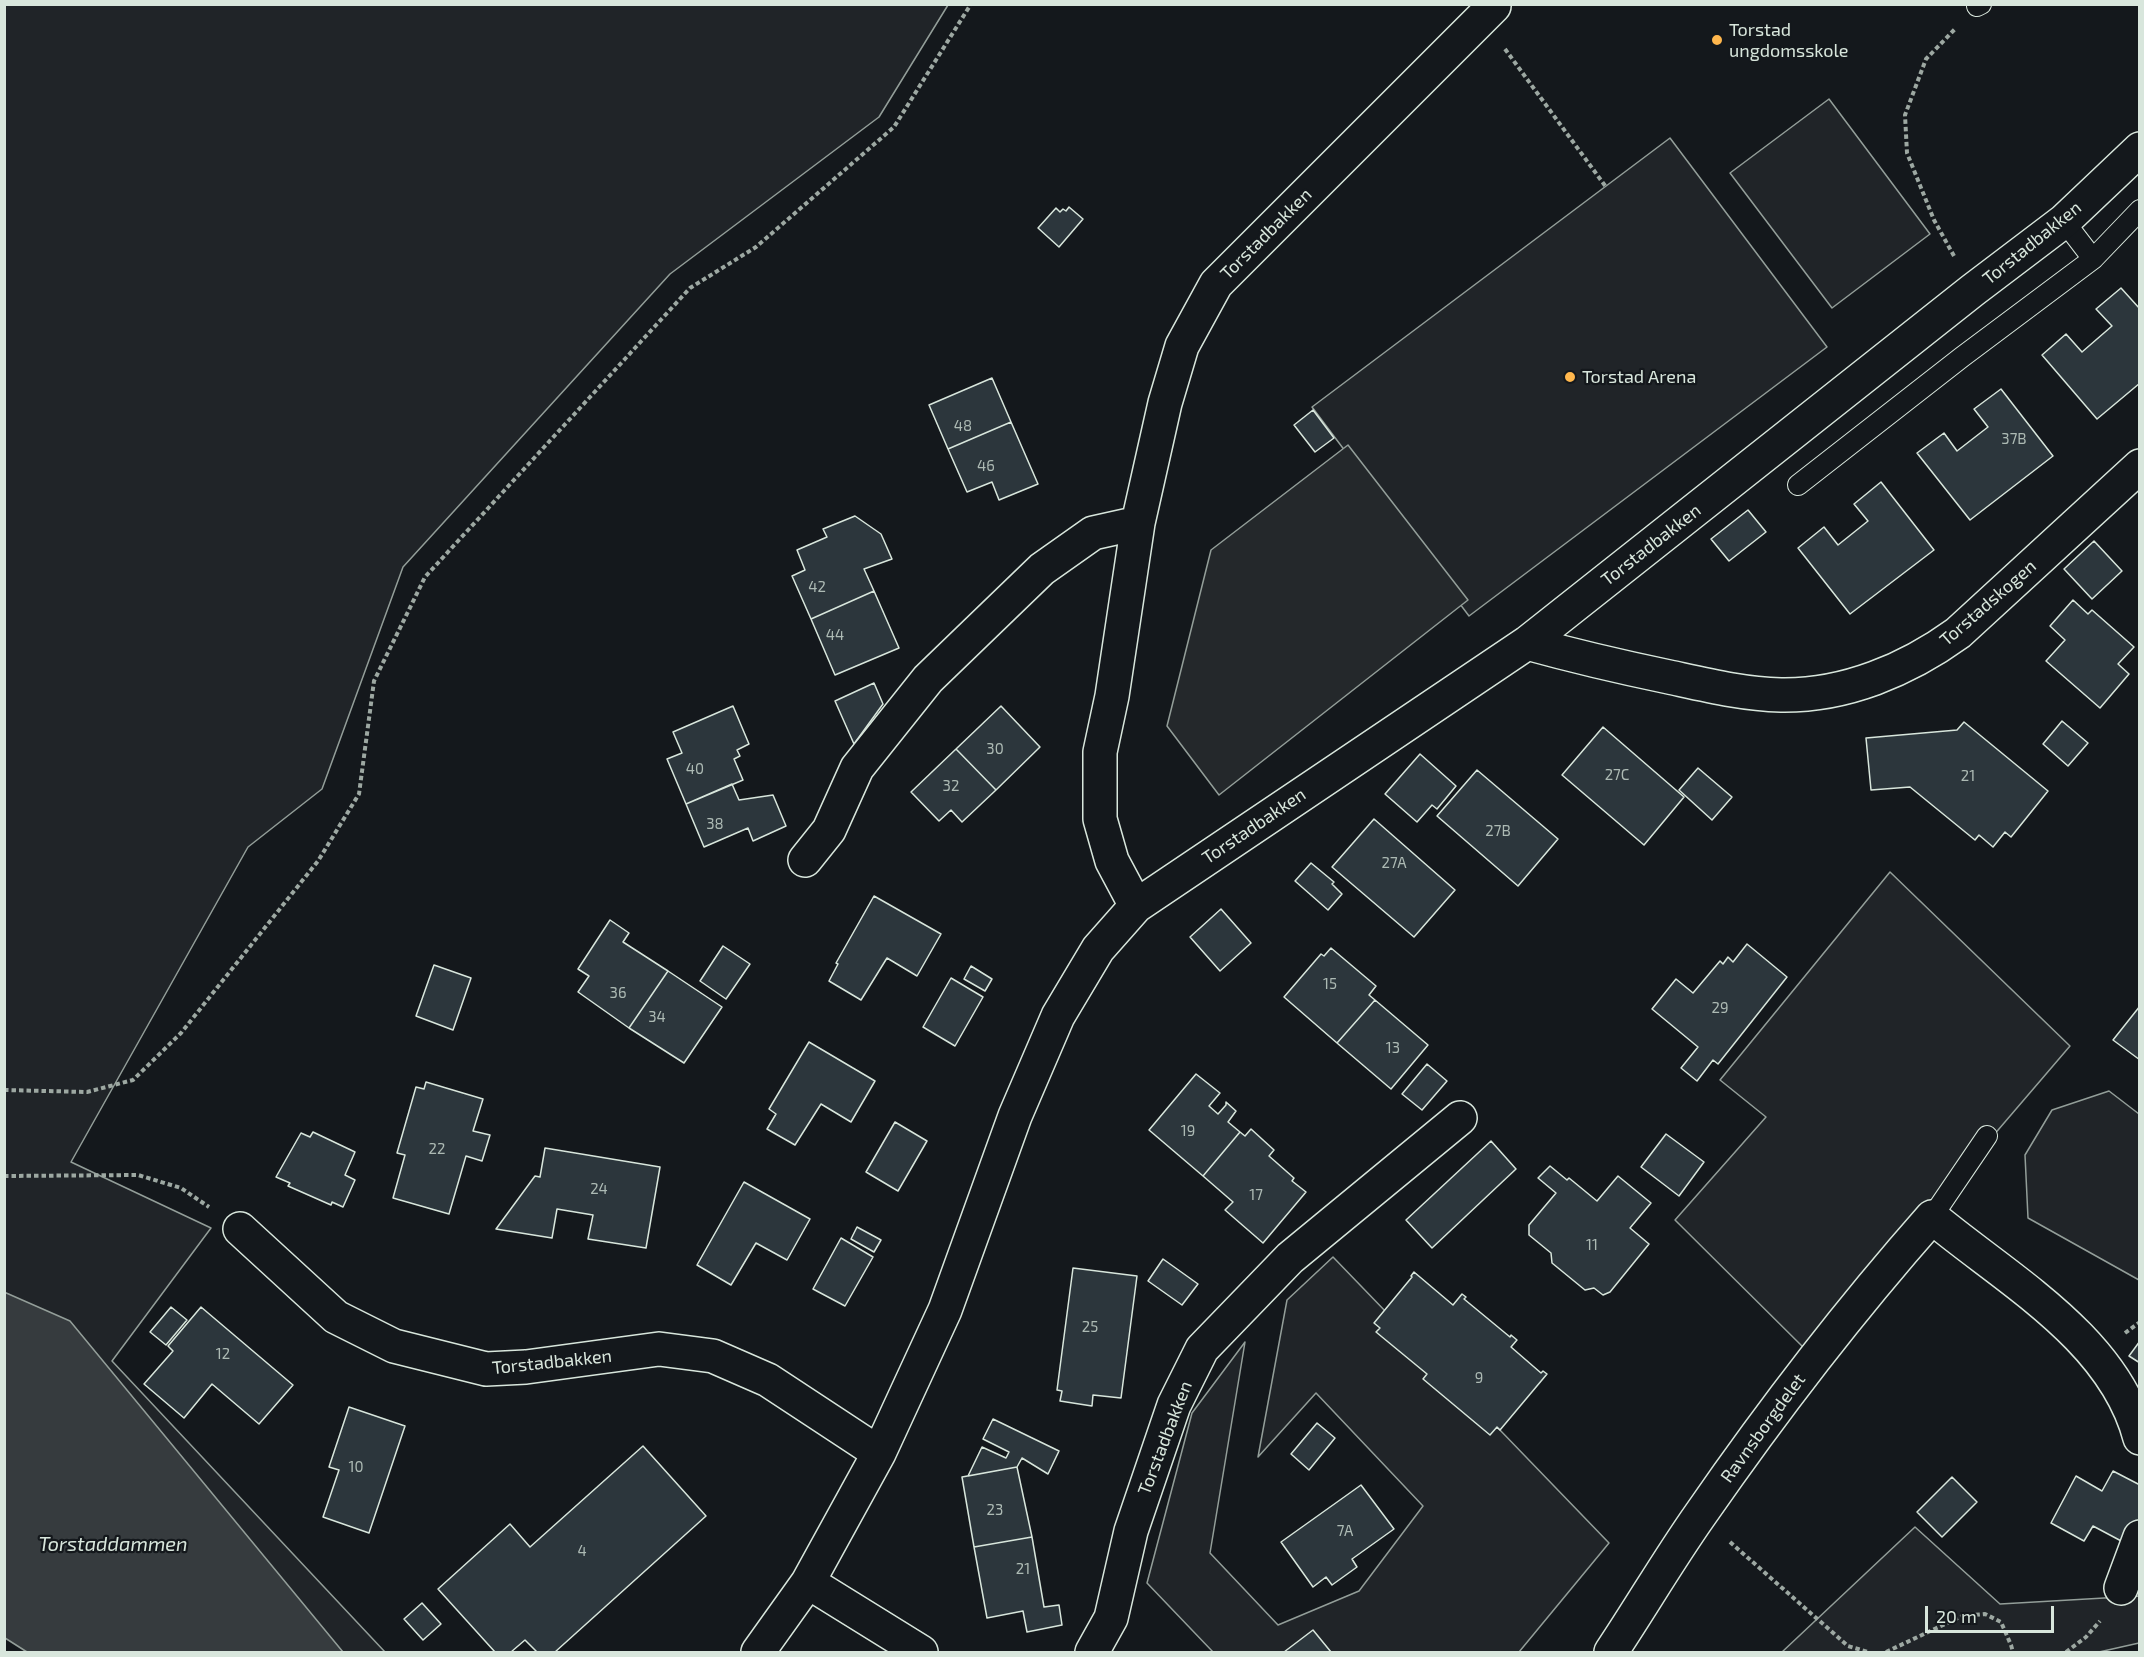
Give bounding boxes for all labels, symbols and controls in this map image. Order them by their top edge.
place label: Torstad ungdomsskole [1729,19,1848,62]
marker: Torstad ungdomsskole [1710,33,1724,47]
street label: Torstadbakken [1216,184,1316,284]
street label: Torstadbakken [1978,197,2086,289]
place label: Torstad Arena [1582,366,1696,388]
marker: Torstad Arena [1563,370,1577,384]
house number: 48 [954,417,972,435]
house number: 37B [2001,430,2027,448]
house number: 46 [977,457,995,475]
street label: Torstadbakken [1597,499,1705,591]
street label: Torstadskogen [1935,555,2041,651]
house number: 42 [808,578,826,596]
house number: 44 [826,626,844,644]
house number: 30 [986,740,1004,758]
house number: 40 [686,760,704,778]
house number: 27C [1605,766,1629,784]
house number: 21 [1961,767,1975,785]
house number: 32 [943,777,959,795]
street label: Torstadbakken [1198,783,1310,869]
house number: 38 [706,815,724,833]
house number: 27B [1485,822,1511,840]
house number: 27A [1382,854,1406,872]
house number: 15 [1323,975,1337,993]
house number: 36 [610,984,626,1002]
house number: 29 [1711,999,1729,1017]
house number: 34 [648,1008,666,1026]
house number: 13 [1386,1039,1400,1057]
house number: 19 [1181,1122,1195,1140]
house number: 22 [429,1140,445,1158]
house number: 24 [590,1180,608,1198]
house number: 17 [1249,1186,1263,1204]
house number: 11 [1586,1236,1598,1254]
house number: 25 [1082,1318,1098,1336]
house number: 12 [216,1345,230,1363]
street label: Torstadbakken [491,1345,613,1379]
house number: 9 [1475,1369,1483,1387]
street label: Ravnsborgdelet [1716,1369,1810,1487]
street label: Torstadbakken [1133,1378,1197,1498]
house number: 10 [348,1458,364,1476]
house number: 23 [987,1501,1003,1519]
house number: 7A [1337,1522,1353,1540]
water label: Torstaddammen [38,1532,188,1556]
house number: 4 [577,1542,587,1560]
house number: 21 [1016,1560,1030,1578]
scale bar [1928,1594,2057,1632]
text: 20 m [1936,1605,1977,1627]

